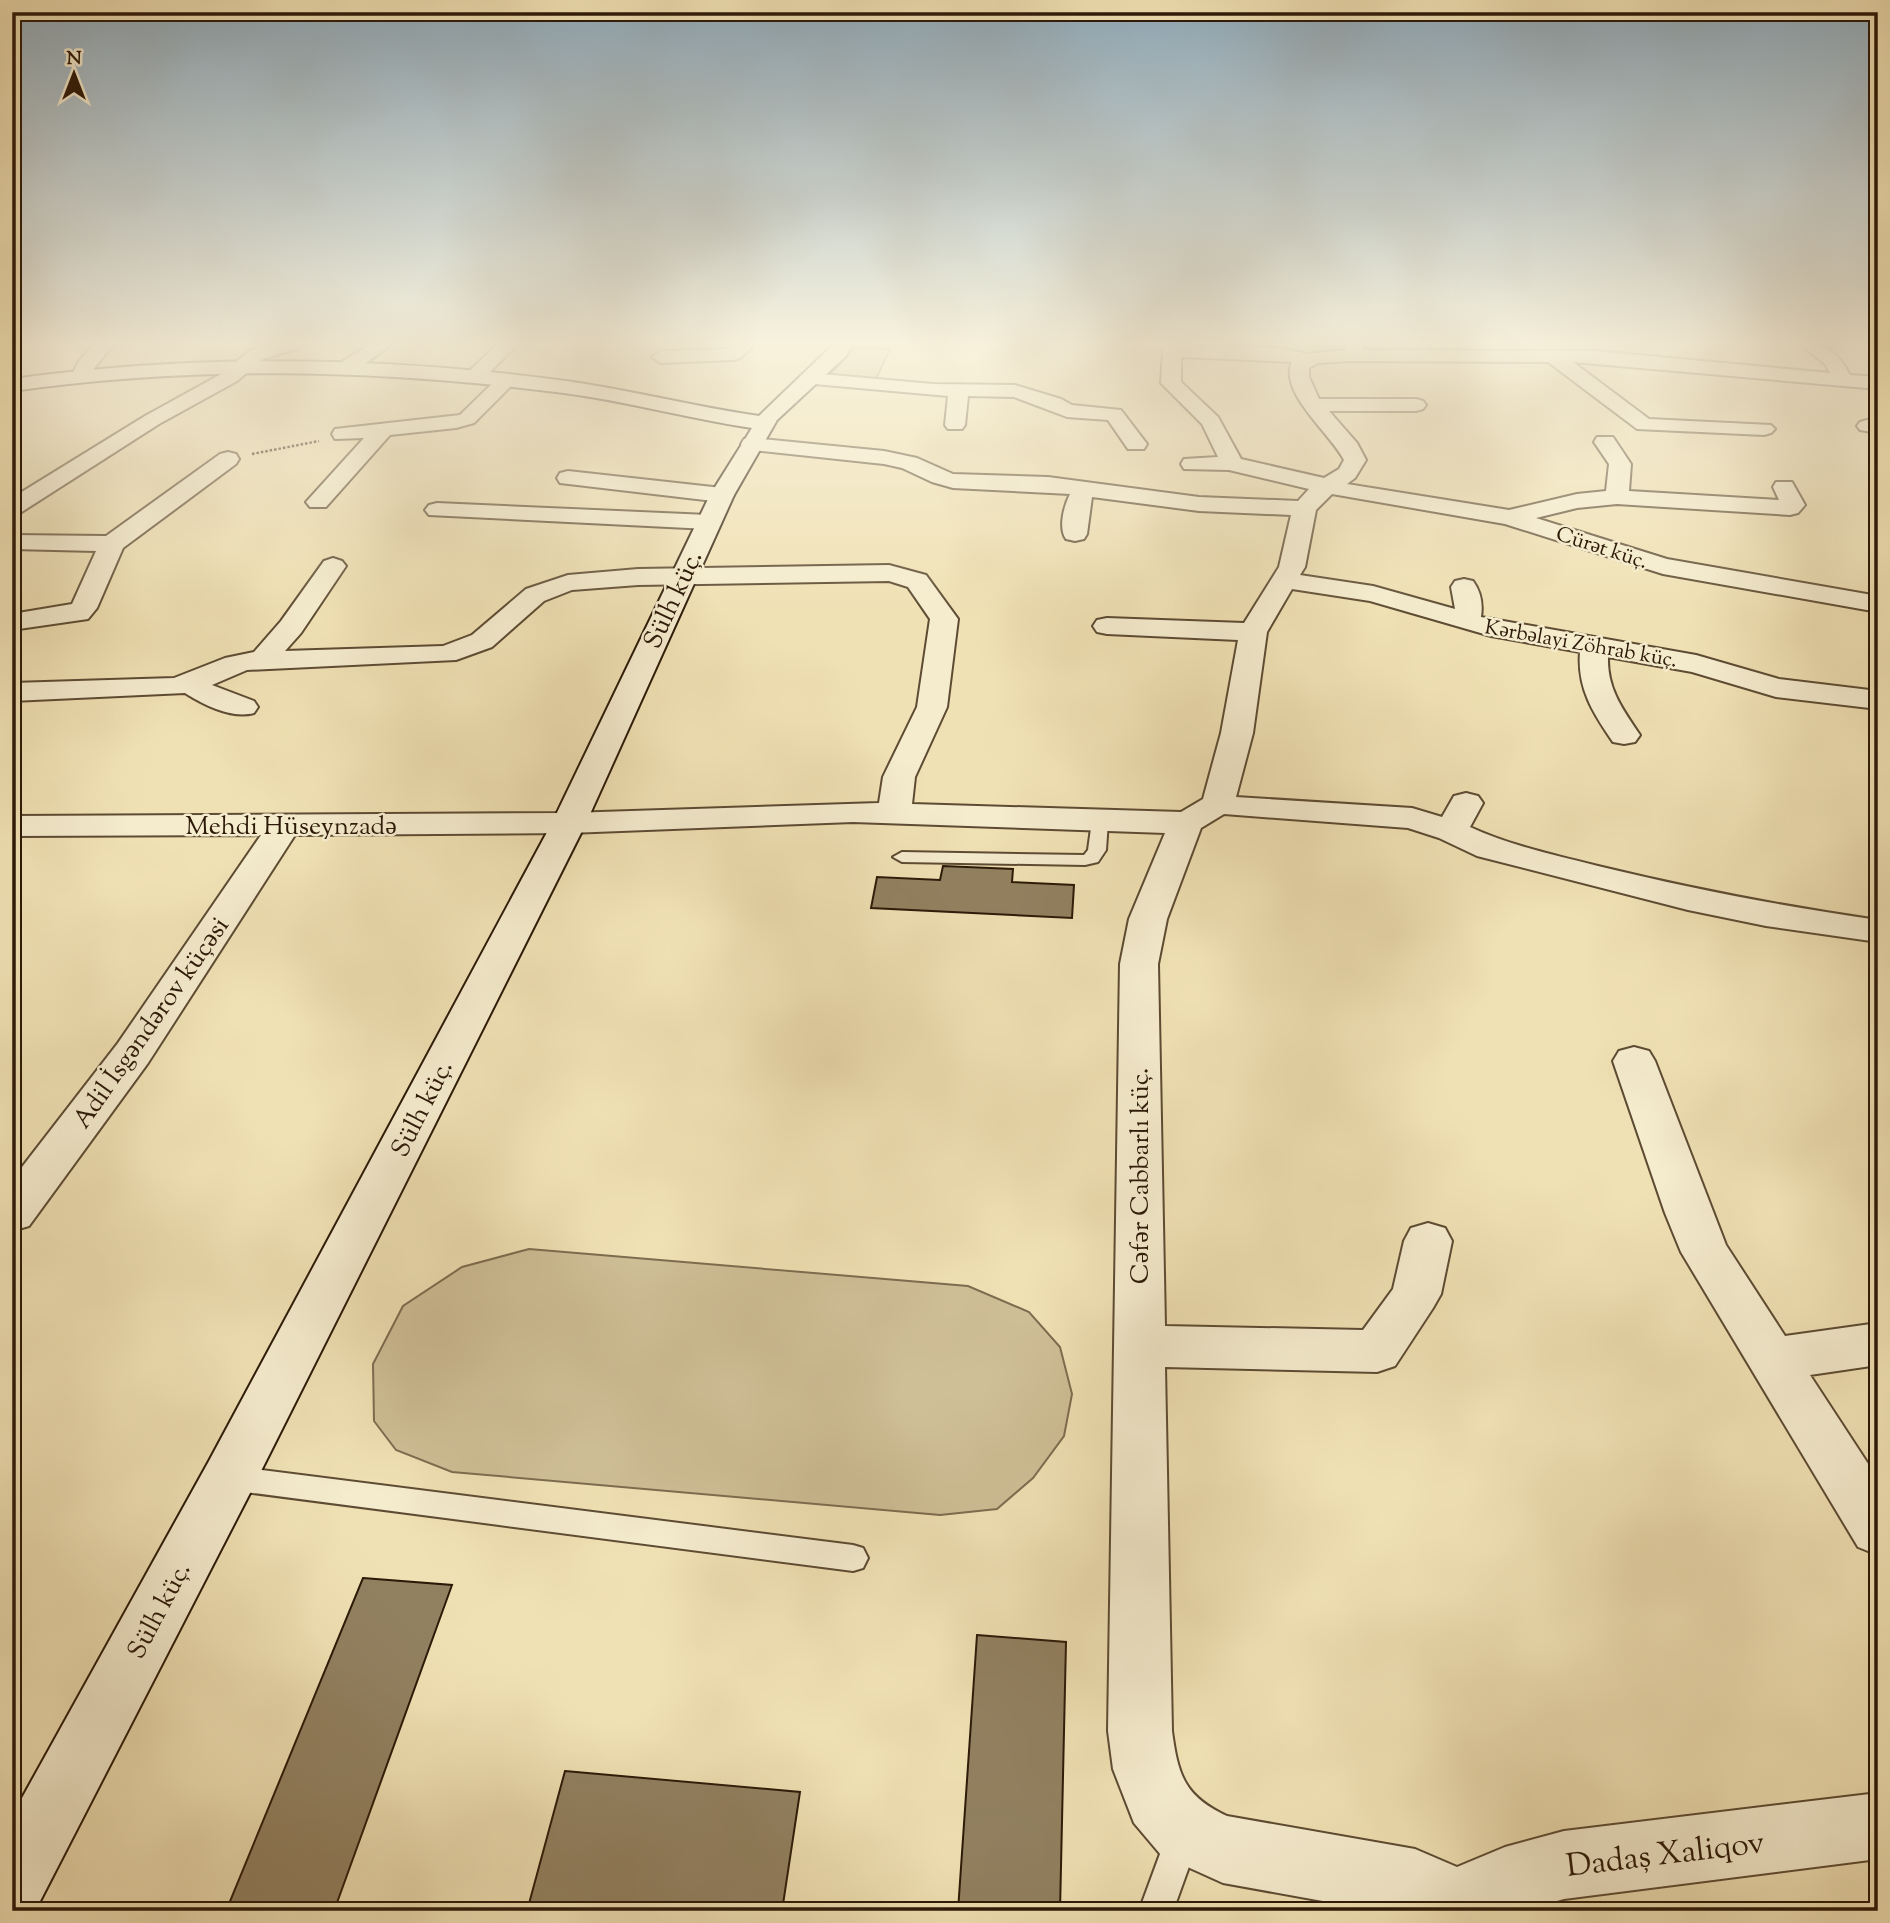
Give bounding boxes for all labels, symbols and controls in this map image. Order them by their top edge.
north arrow [38,38,108,108]
text: N [66,46,82,73]
street label: Cürət küç. [1552,520,1651,578]
street label: Sülh küç. [635,545,713,655]
street label: Kərbəlayi Zöhrab küç. [1482,613,1679,677]
street label: Mehdi Hüseynzadə [185,809,397,846]
street label: Adil İsgəndərov küçəsi [65,910,239,1137]
street label: Sülh küç. [383,1054,463,1164]
street label: Cəfər Cabbarlı küç. [1123,1068,1160,1284]
street label: Sülh küç. [119,1556,201,1666]
street label: Dadaş Xaliqov [1564,1821,1767,1891]

